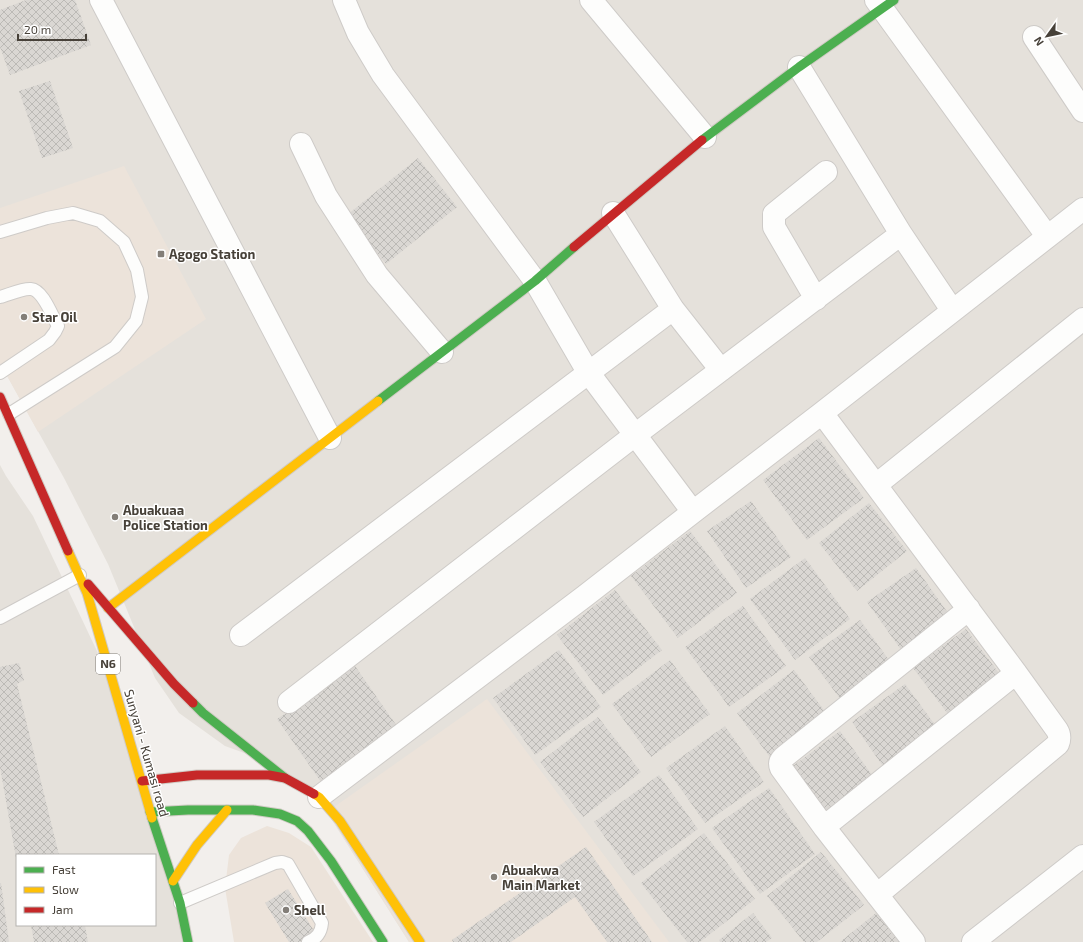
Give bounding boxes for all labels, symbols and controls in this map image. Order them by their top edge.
scale bar [18,16,86,42]
north arrow [1027,16,1067,56]
text: 20 m [24,22,51,36]
text: N [1031,35,1046,49]
place label: Agogo Station [169,246,256,262]
marker: Agogo Station [156,249,166,259]
place label: Star Oil [32,309,78,325]
marker: Star Oil [19,312,29,322]
place label: Abuakuaa Police Station [123,502,208,533]
marker: Abuakuaa Police Station [110,512,120,522]
road number: N6 [96,654,120,674]
street label: Sunyani - Kumasi road [121,687,173,819]
legend [16,854,156,926]
text: Fast [52,862,76,876]
place label: Abuakwa Main Market [502,862,581,893]
marker: Abuakwa Main Market [489,872,499,882]
text: Slow [52,882,79,896]
text: Jam [52,902,73,916]
place label: Shell [294,902,326,918]
marker: Shell [281,905,291,915]

